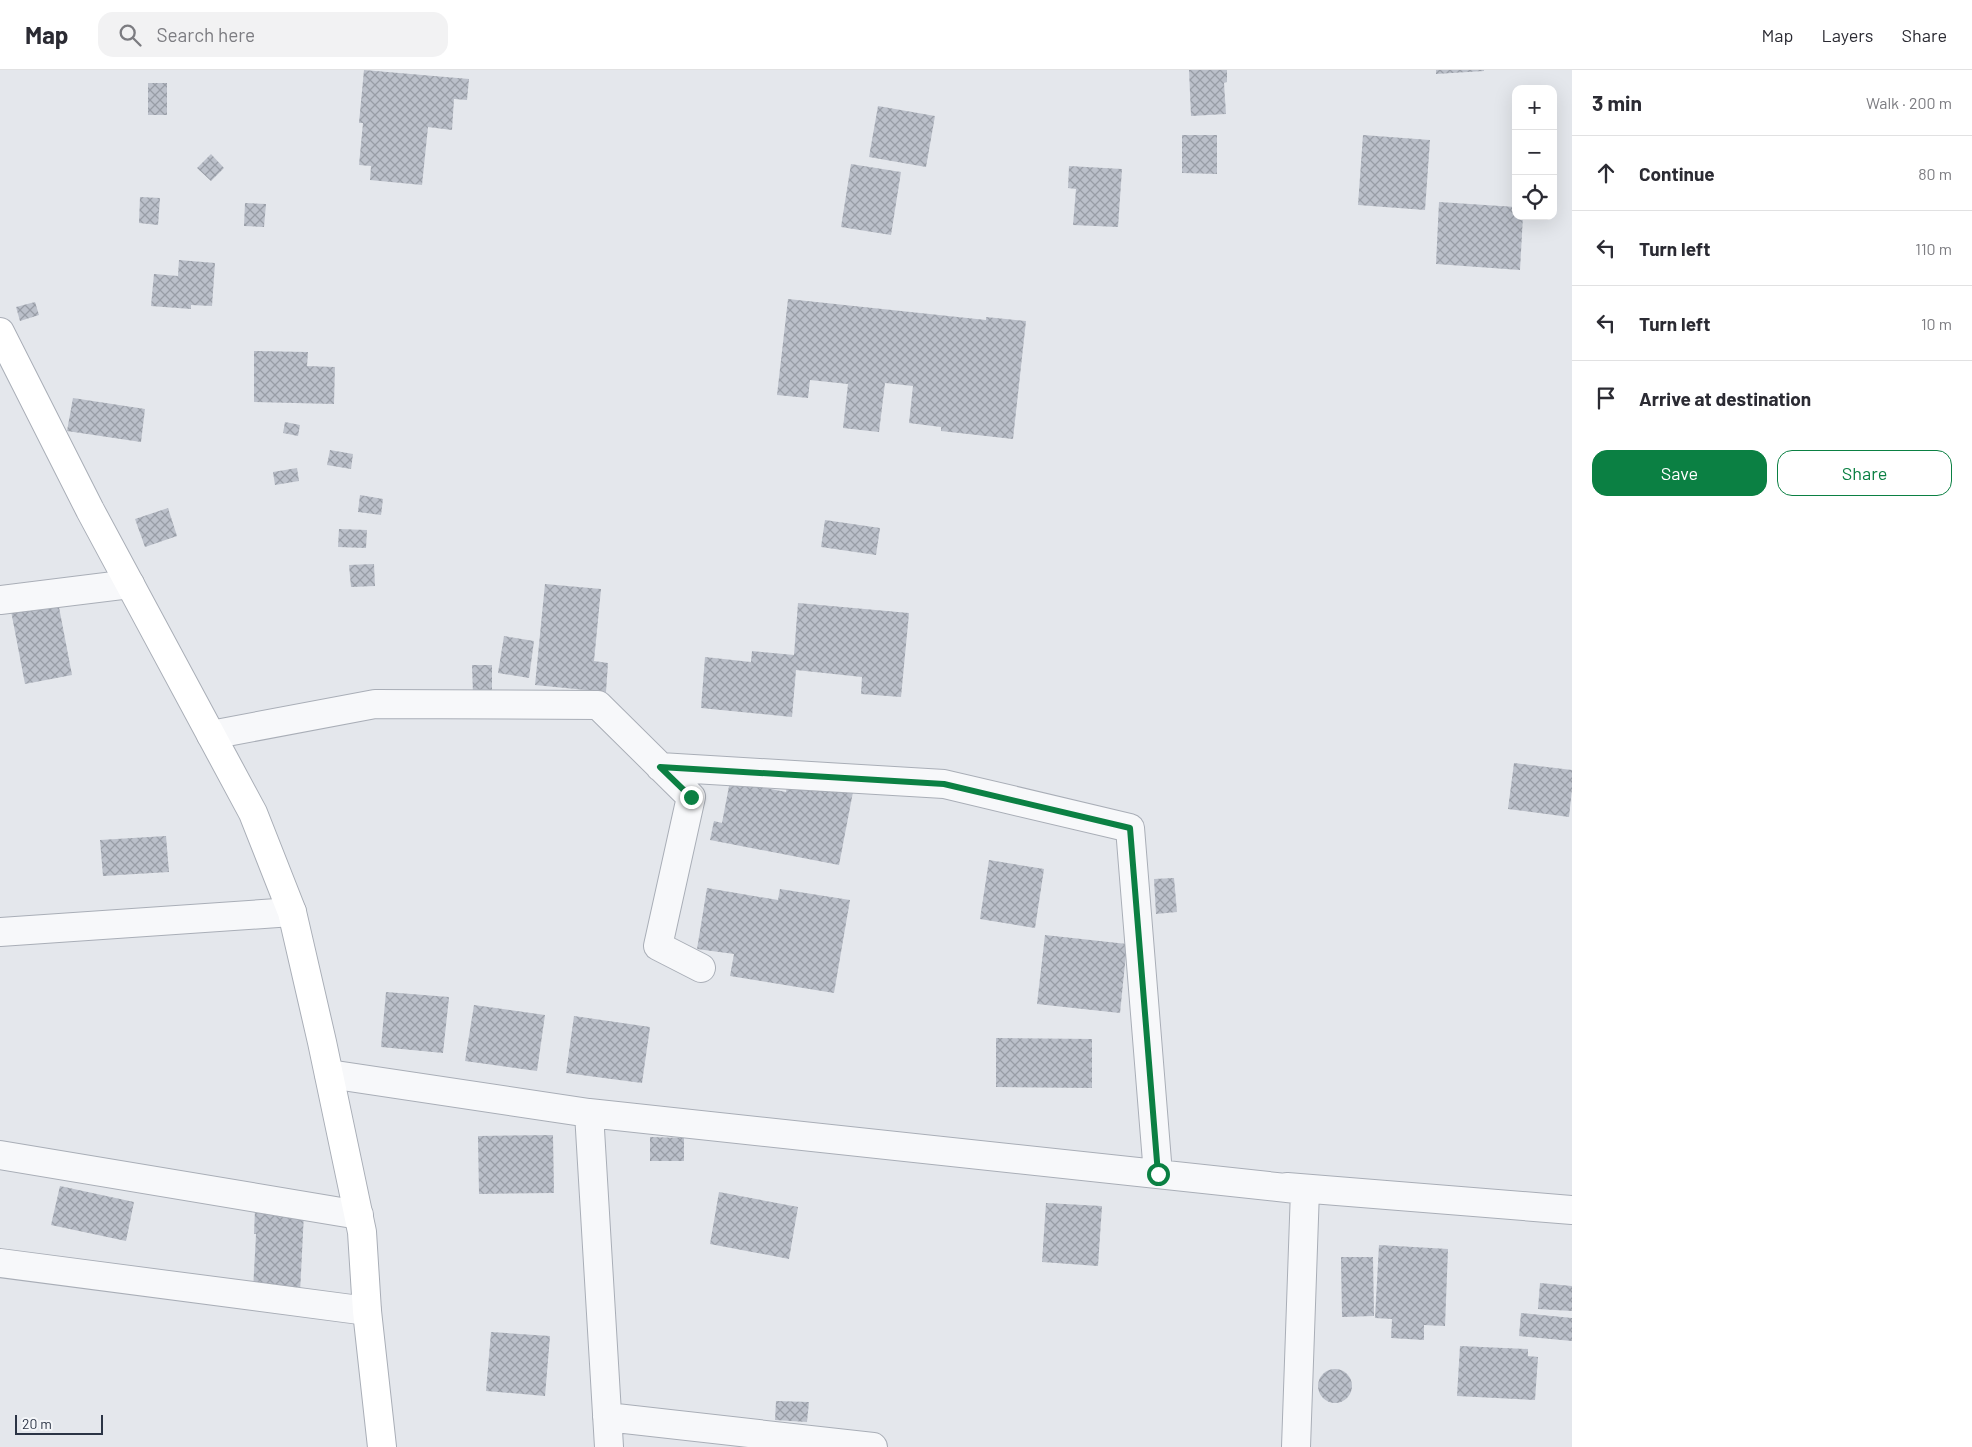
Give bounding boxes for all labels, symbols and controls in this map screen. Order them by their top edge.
search box [98,12,448,57]
text: Map [25,20,68,49]
icon: search [116,21,144,49]
text: Search here [156,23,255,46]
text: Map [1761,24,1793,46]
text: Layers [1821,24,1874,46]
text: Share [1902,24,1947,46]
map controls [1512,85,1557,220]
button: + [1512,85,1557,130]
text: 3 min [1592,90,1642,115]
text: Walk · 200 m [1866,93,1952,112]
button: − [1512,130,1557,175]
icon: ahead [1592,159,1620,187]
text: Continue [1639,162,1715,185]
text: 80 m [1918,164,1952,183]
button: locate [1512,175,1557,220]
icon: left [1592,234,1620,262]
text: Turn left [1639,237,1710,260]
text: 110 m [1915,239,1952,258]
icon: left [1592,309,1620,337]
text: Turn left [1639,312,1710,335]
text: 10 m [1921,314,1952,333]
icon: arrive [1592,384,1620,412]
text: Arrive at destination [1639,387,1811,410]
button: Save [1592,450,1767,496]
button: Share [1777,450,1952,496]
route end [680,786,703,809]
route start [1147,1163,1170,1186]
scale bar [15,1412,102,1435]
text: 20 m [22,1415,52,1432]

